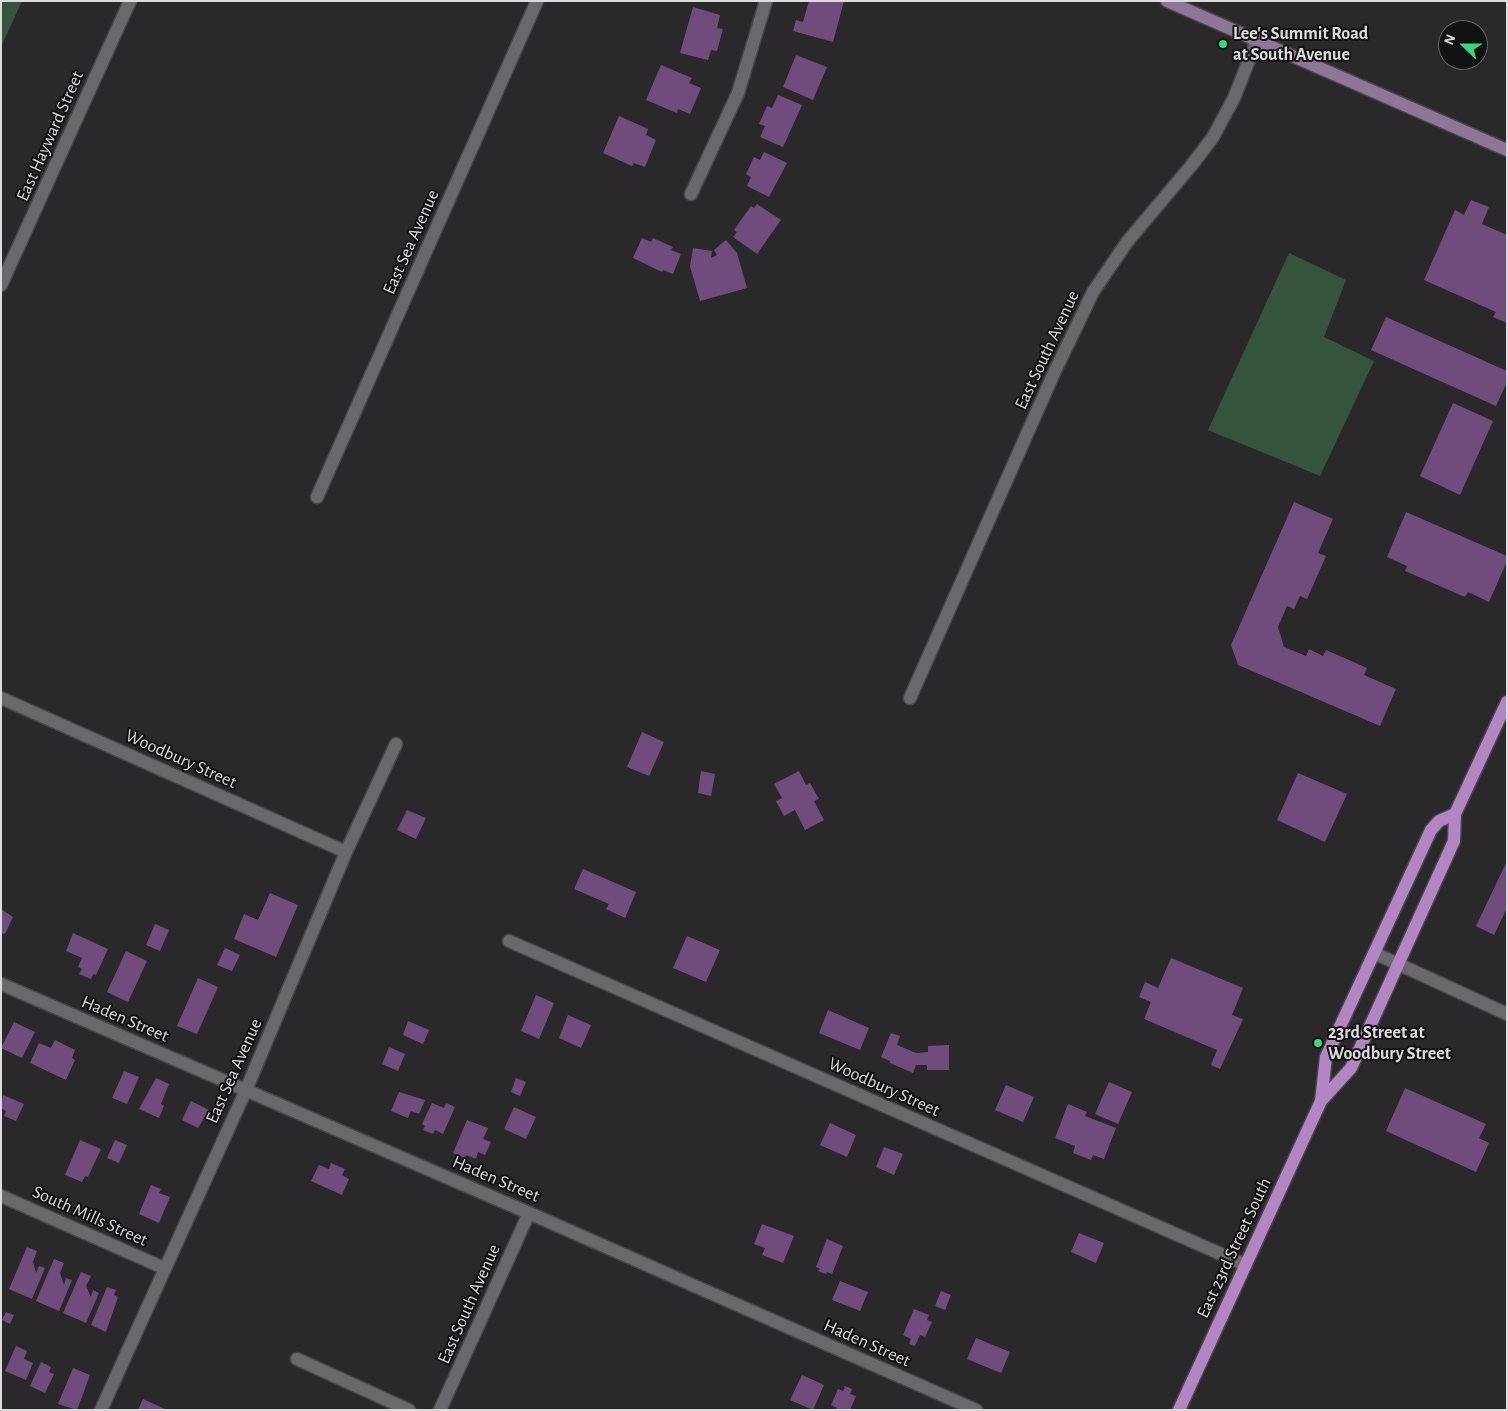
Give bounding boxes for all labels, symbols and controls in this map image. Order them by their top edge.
north arrow [1438,20,1488,70]
place label: Lee's Summit Road at South Avenue [1233,23,1368,66]
text: N [1442,33,1458,47]
marker: Lee's Summit Road at South Avenue [1217,38,1229,50]
street label: East Hayward Street [12,68,88,204]
street label: East Sea Avenue [378,186,444,298]
street label: East South Avenue [1010,287,1084,413]
street label: Woodbury Street [122,725,240,793]
street label: Haden Street [78,991,172,1047]
street label: East Sea Avenue [201,1015,267,1127]
place label: 23rd Street at Woodbury Street [1328,1022,1451,1064]
marker: 23rd Street at Woodbury Street [1312,1037,1324,1049]
street label: Woodbury Street [825,1053,943,1121]
street label: Haden Street [449,1151,543,1207]
street label: East 23rd Street South [1192,1174,1276,1322]
street label: South Mills Street [29,1181,151,1251]
street label: East South Avenue [433,1241,505,1367]
street label: Haden Street [820,1314,914,1372]

